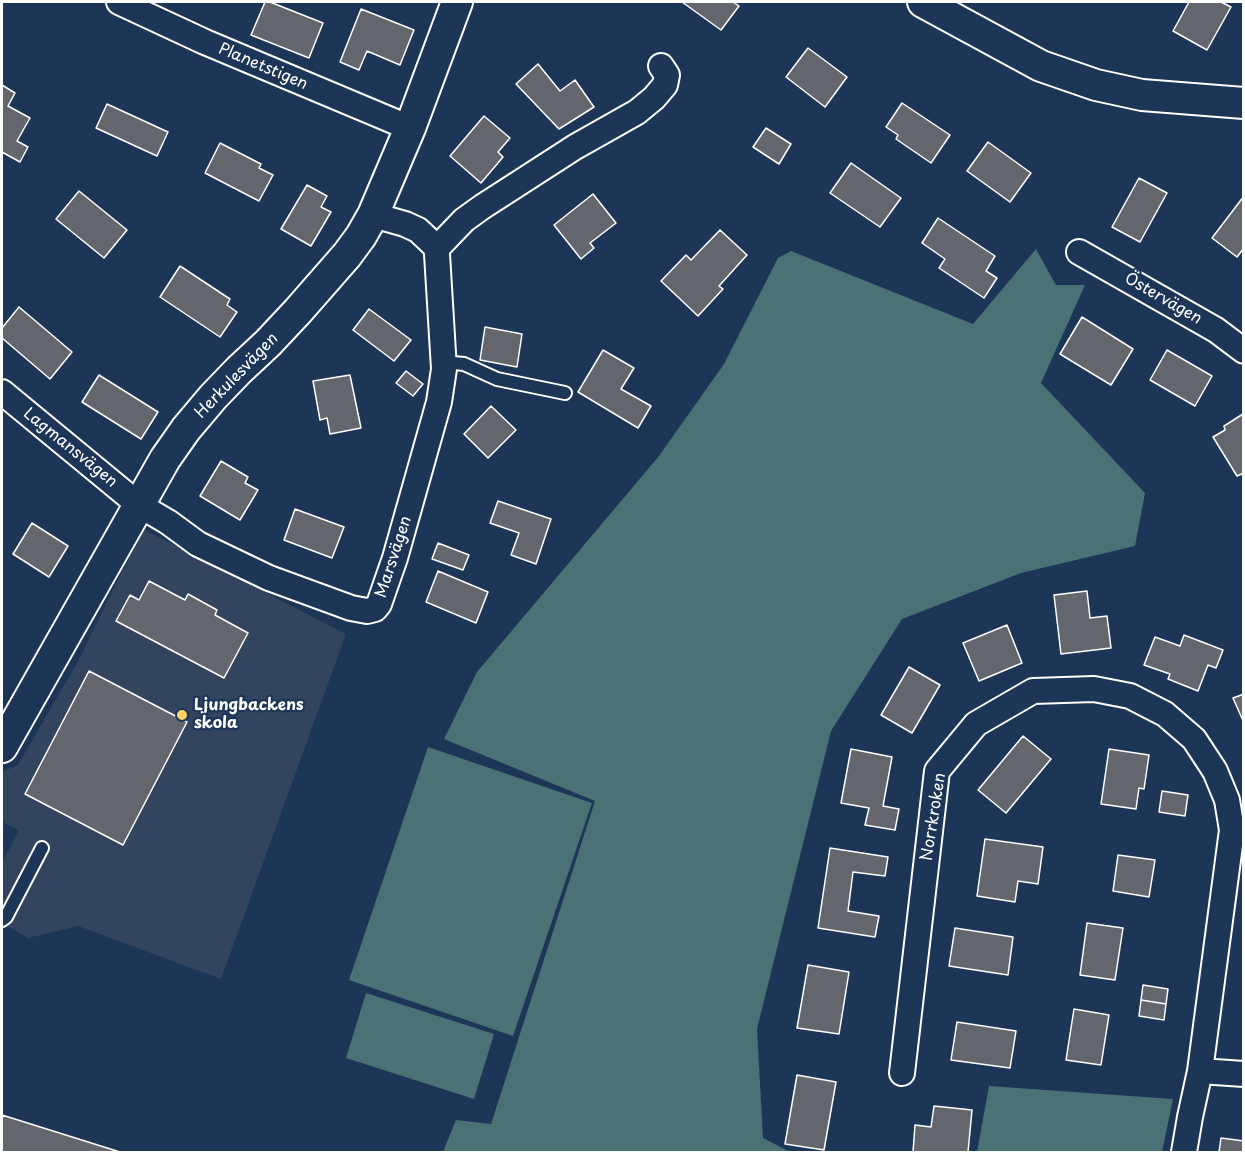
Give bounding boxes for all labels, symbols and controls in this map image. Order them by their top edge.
street label: Planetstigen [216,40,310,94]
street label: Östervägen [1121,269,1205,329]
street label: Herkulesvägen [191,329,283,423]
street label: Lagmansvägen [19,404,121,492]
street label: Marsvägen [372,514,416,600]
place label: Ljungbackens skola [194,696,304,734]
marker: Ljungbackens skola [175,708,189,722]
street label: Norrkroken [918,772,950,862]

